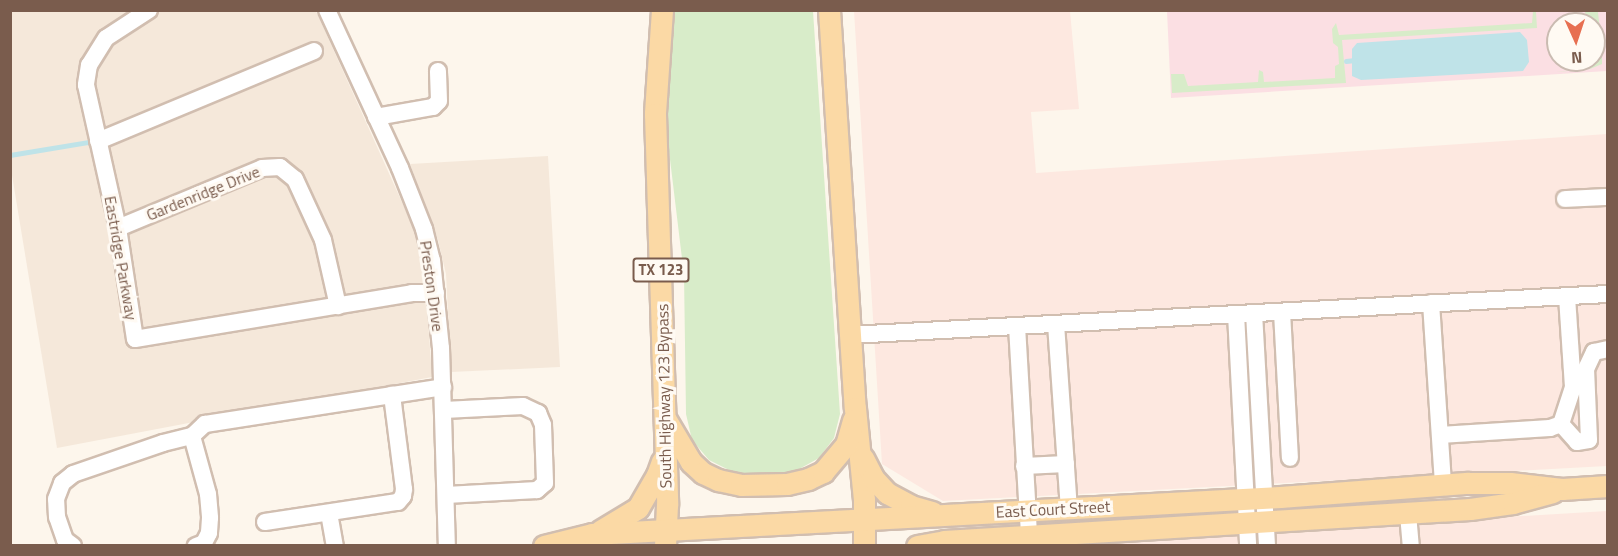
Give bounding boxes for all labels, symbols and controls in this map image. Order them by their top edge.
north arrow [1546,12,1606,72]
text: N [1571,46,1583,70]
street label: Gardenridge Drive [143,161,263,225]
street label: Eastridge Parkway [101,194,141,322]
street label: Preston Drive [416,239,448,333]
road number: TX 123 [632,258,690,282]
street label: South Highway 123 Bypass [653,303,675,489]
street label: East Court Street [995,496,1111,522]

